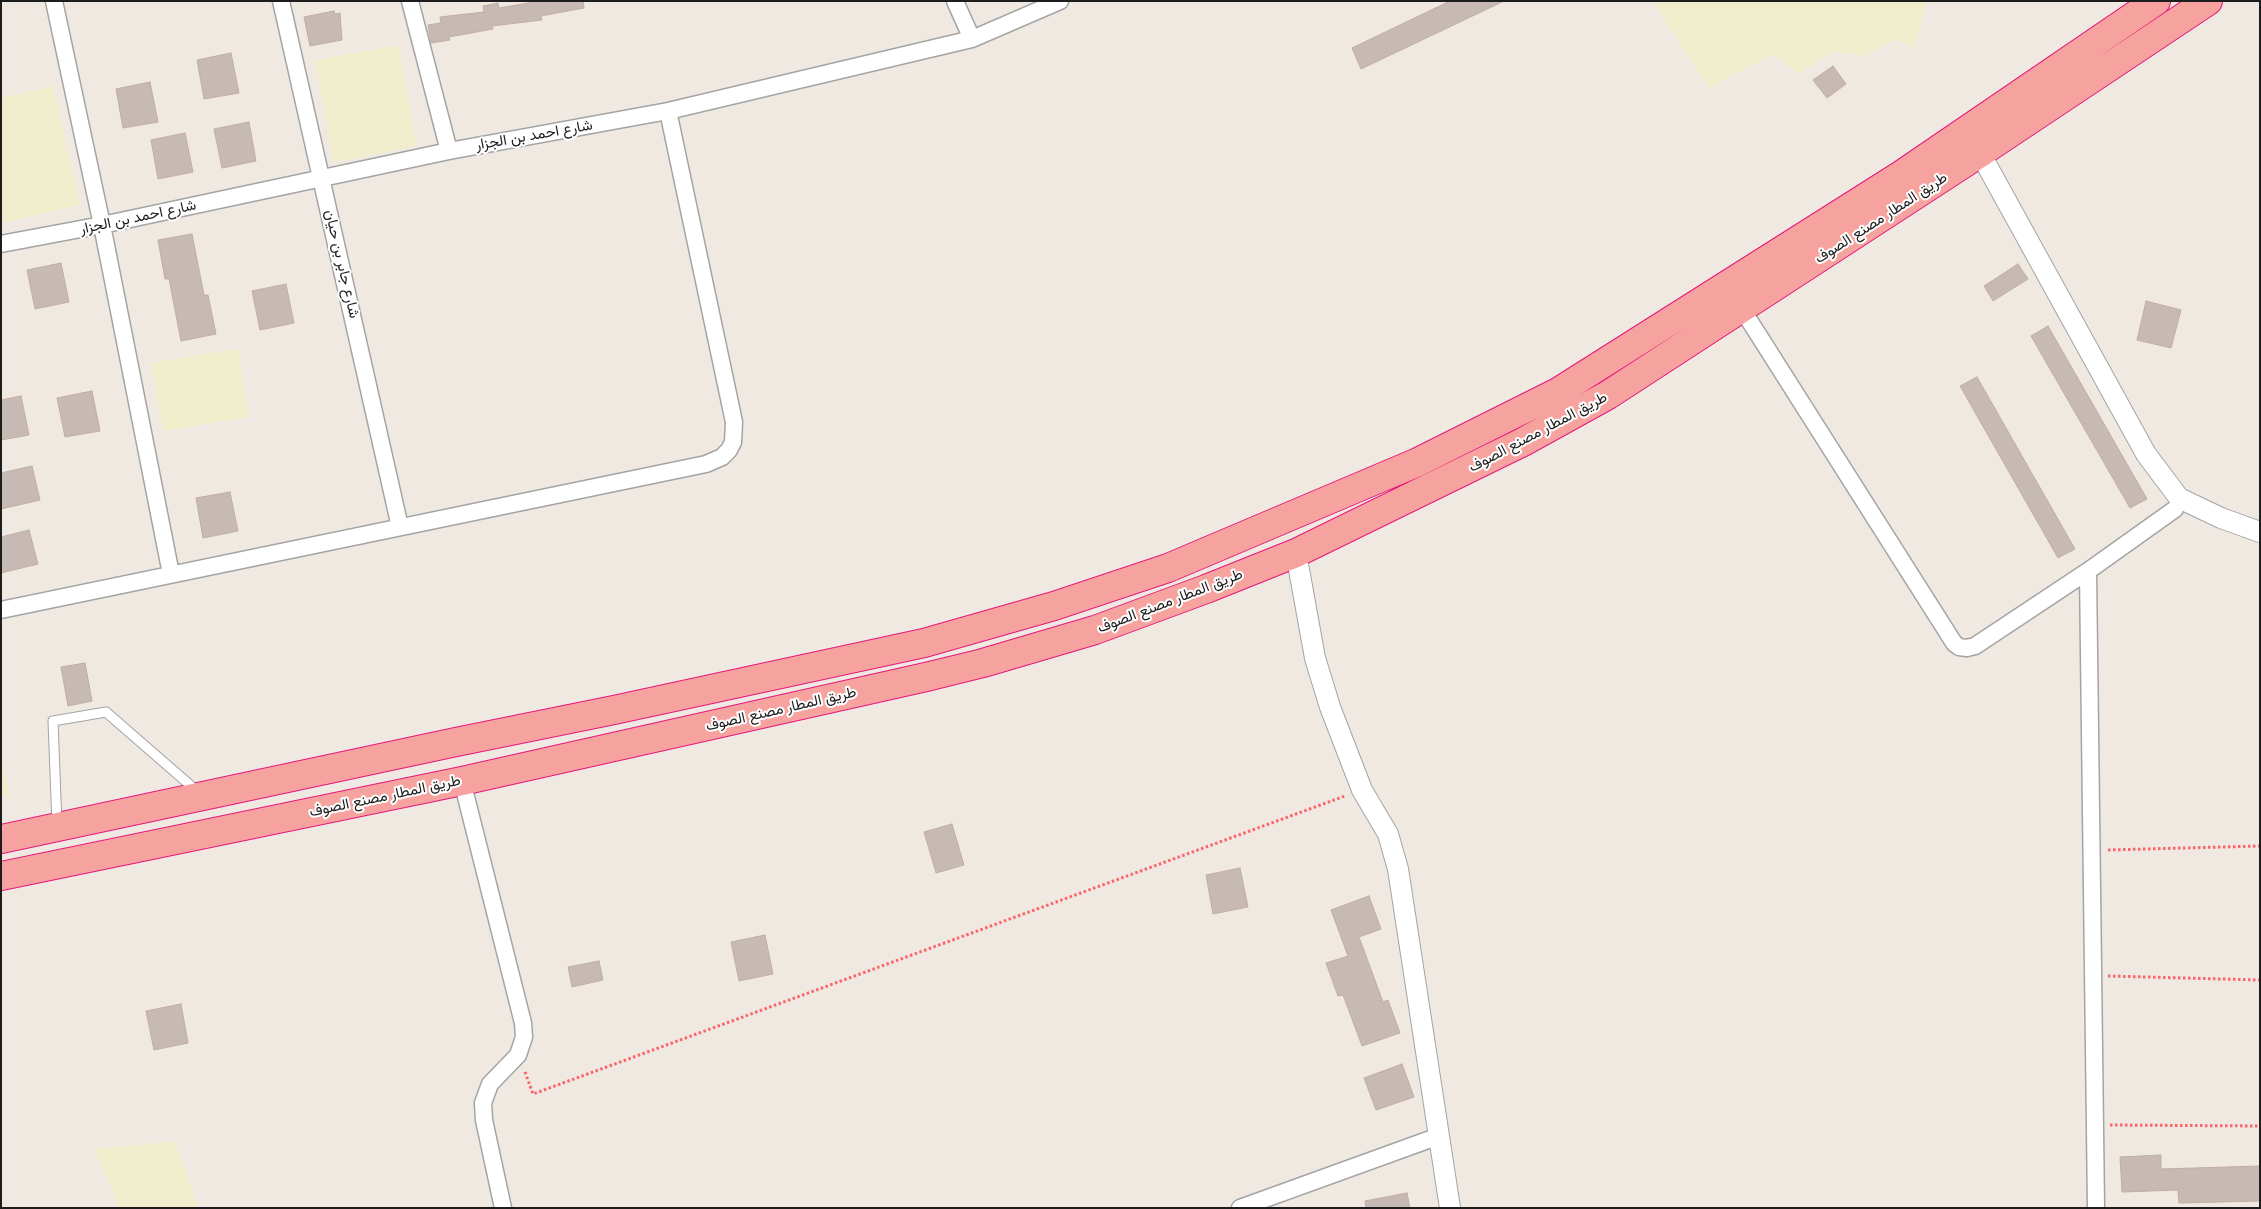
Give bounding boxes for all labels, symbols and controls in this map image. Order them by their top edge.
street label: شارع احمد بن الجزار [474,116,594,154]
street label: طريق المطار مصنع الصوف [1811,168,1951,268]
street label: شارع احمد بن الجزار [78,196,198,238]
street label: شارع جابر بن حيان [321,208,363,320]
street label: طريق المطار مصنع الصوف [1466,388,1610,476]
street label: طريق المطار مصنع الصوف [1095,565,1245,637]
street label: طريق المطار مصنع الصوف [704,683,858,735]
street label: طريق المطار مصنع الصوف [308,771,462,821]

